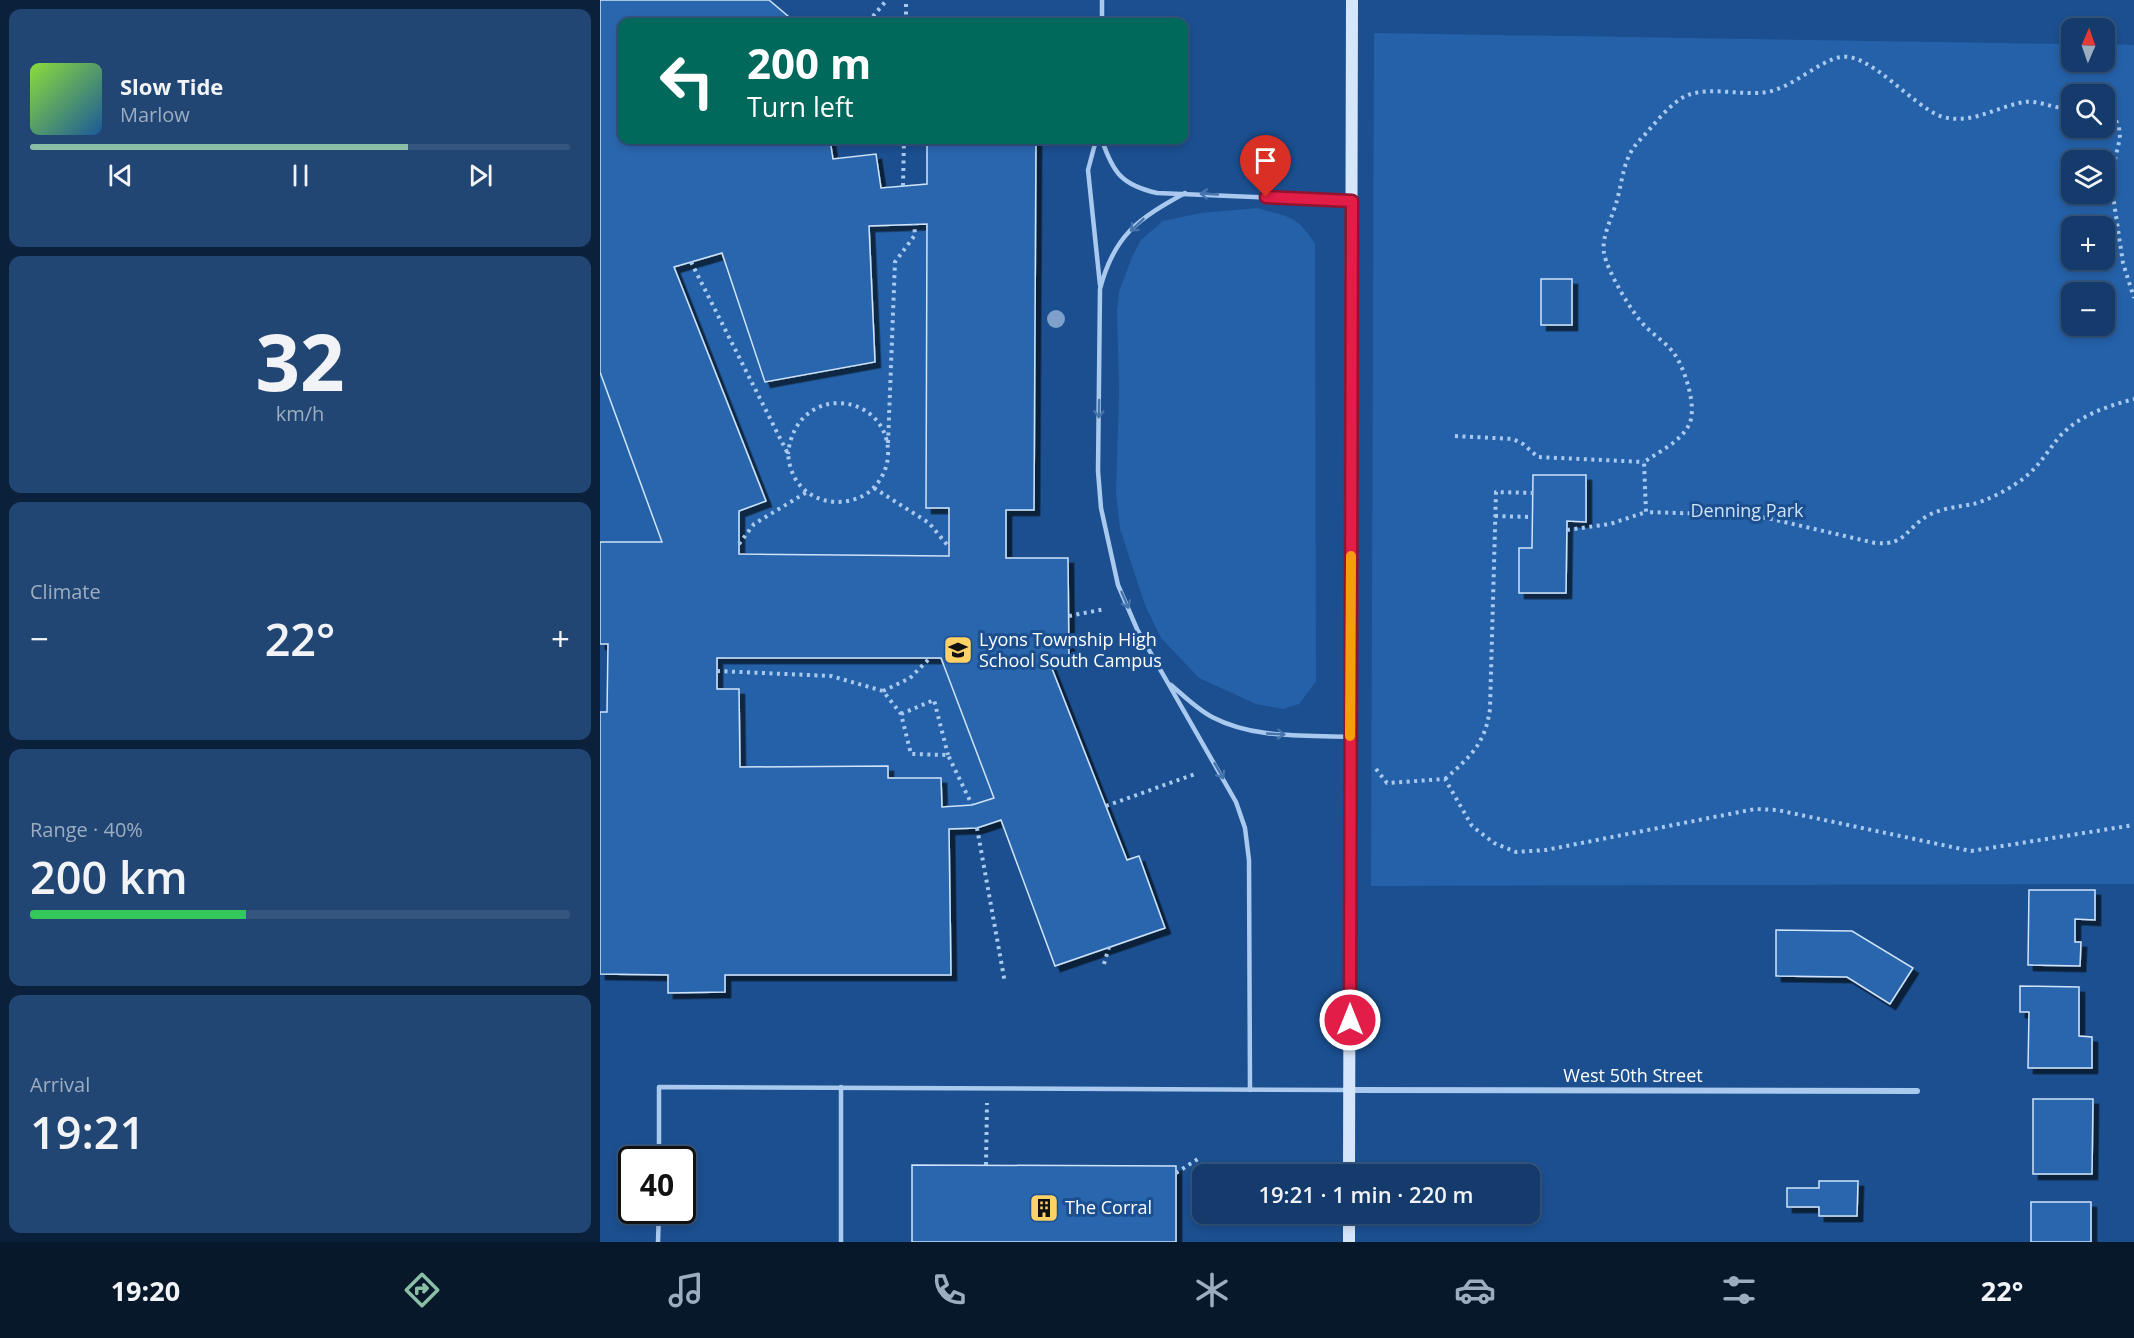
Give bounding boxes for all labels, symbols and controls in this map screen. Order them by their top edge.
north arrow [2061,18,2115,72]
map controls [2061,18,2115,336]
text: 200 m [747,34,871,91]
icon: left [648,42,726,120]
text: Slow Tide [120,71,223,101]
button: search [2061,84,2115,138]
text: Turn left [747,88,854,125]
text: Marlow [120,101,190,128]
pin [1240,135,1291,197]
icon: arrive [1249,144,1282,177]
button: layers [2061,150,2115,204]
icon: previous [104,159,137,192]
icon: pause [284,159,317,192]
icon: next [464,159,497,192]
one-way arrow [1200,189,1220,200]
button: + [2061,216,2115,270]
one-way arrow [1129,218,1144,232]
button: − [2061,282,2115,336]
text: 32 [255,308,345,414]
one-way arrow [1093,398,1105,418]
text: km/h [276,400,324,427]
park label: Denning Park [1691,498,1804,522]
text: Climate [30,578,101,605]
one-way arrow [1120,591,1131,609]
text: 22° [265,608,335,669]
text: − [30,616,49,661]
text: + [551,616,570,661]
place label: Lyons Township High School South Campus [979,627,1162,672]
school or university icon: Lyons Township High School South Campus [942,634,974,666]
one-way arrow [1266,729,1285,740]
one-way arrow [1213,762,1225,779]
text: Range · 40% [30,816,143,843]
text: 200 km [30,846,188,907]
position arrow [1318,988,1382,1052]
street label: West 50th Street [1563,1063,1703,1087]
text: Arrival [30,1071,90,1098]
text: 19:21 [30,1101,145,1162]
speed limit sign: 40 [618,1146,696,1224]
text: 19:21 · 1 min · 220 m [1258,1179,1474,1209]
building icon: The Corral [1028,1192,1060,1224]
place label: The Corral [1065,1195,1152,1219]
icon: directions [401,1269,443,1311]
icon: music [665,1269,707,1311]
icon: phone [928,1269,970,1311]
icon: climate [1191,1269,1233,1311]
icon: car [1454,1269,1496,1311]
icon: filters [1718,1269,1760,1311]
text: 19:20 [111,1272,180,1309]
text: 22° [1981,1272,2023,1309]

